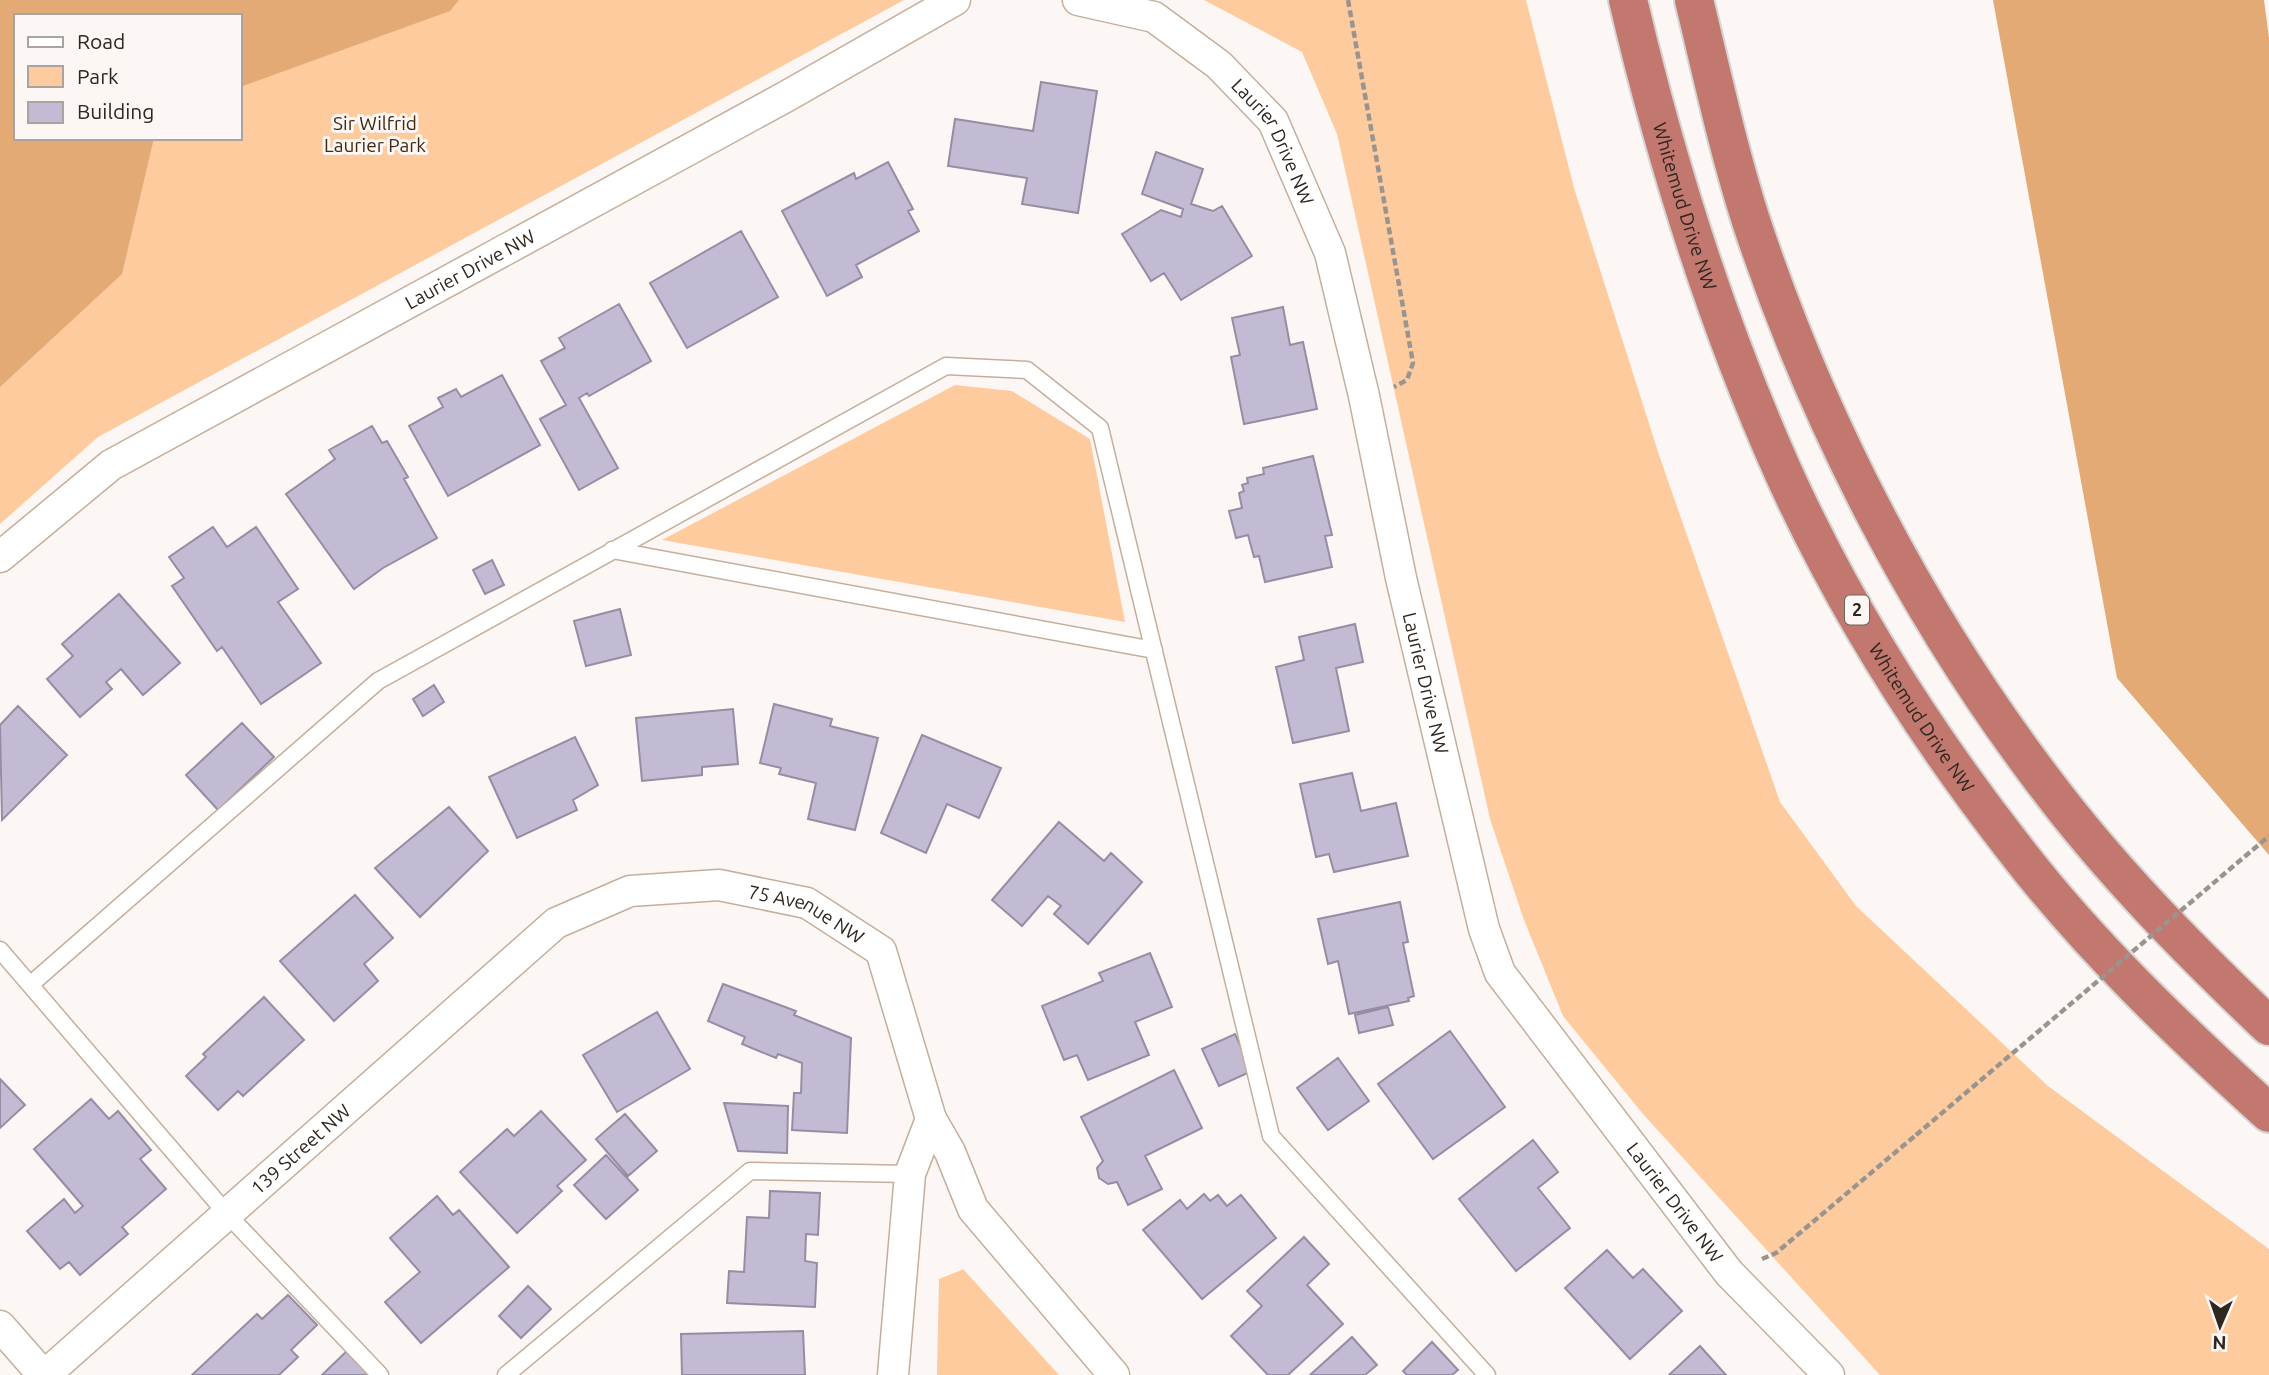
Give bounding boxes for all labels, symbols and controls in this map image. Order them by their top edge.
legend [14,14,242,140]
text: Road [77,29,125,53]
text: Park [77,64,119,88]
street label: Laurier Drive NW [1227,74,1319,208]
text: Building [77,99,154,123]
park label: Sir Wilfrid Laurier Park [324,112,426,156]
street label: Whitemud Drive NW [1649,120,1721,293]
street label: Laurier Drive NW [401,225,539,313]
road number: 2 [1845,596,1869,624]
street label: Laurier Drive NW [1399,610,1453,756]
street label: Whitemud Drive NW [1865,639,1979,796]
street label: 75 Avenue NW [746,880,868,948]
street label: 139 Street NW [246,1099,355,1199]
street label: Laurier Drive NW [1622,1138,1728,1267]
north arrow [2185,1291,2255,1361]
text: N [2212,1332,2227,1354]

